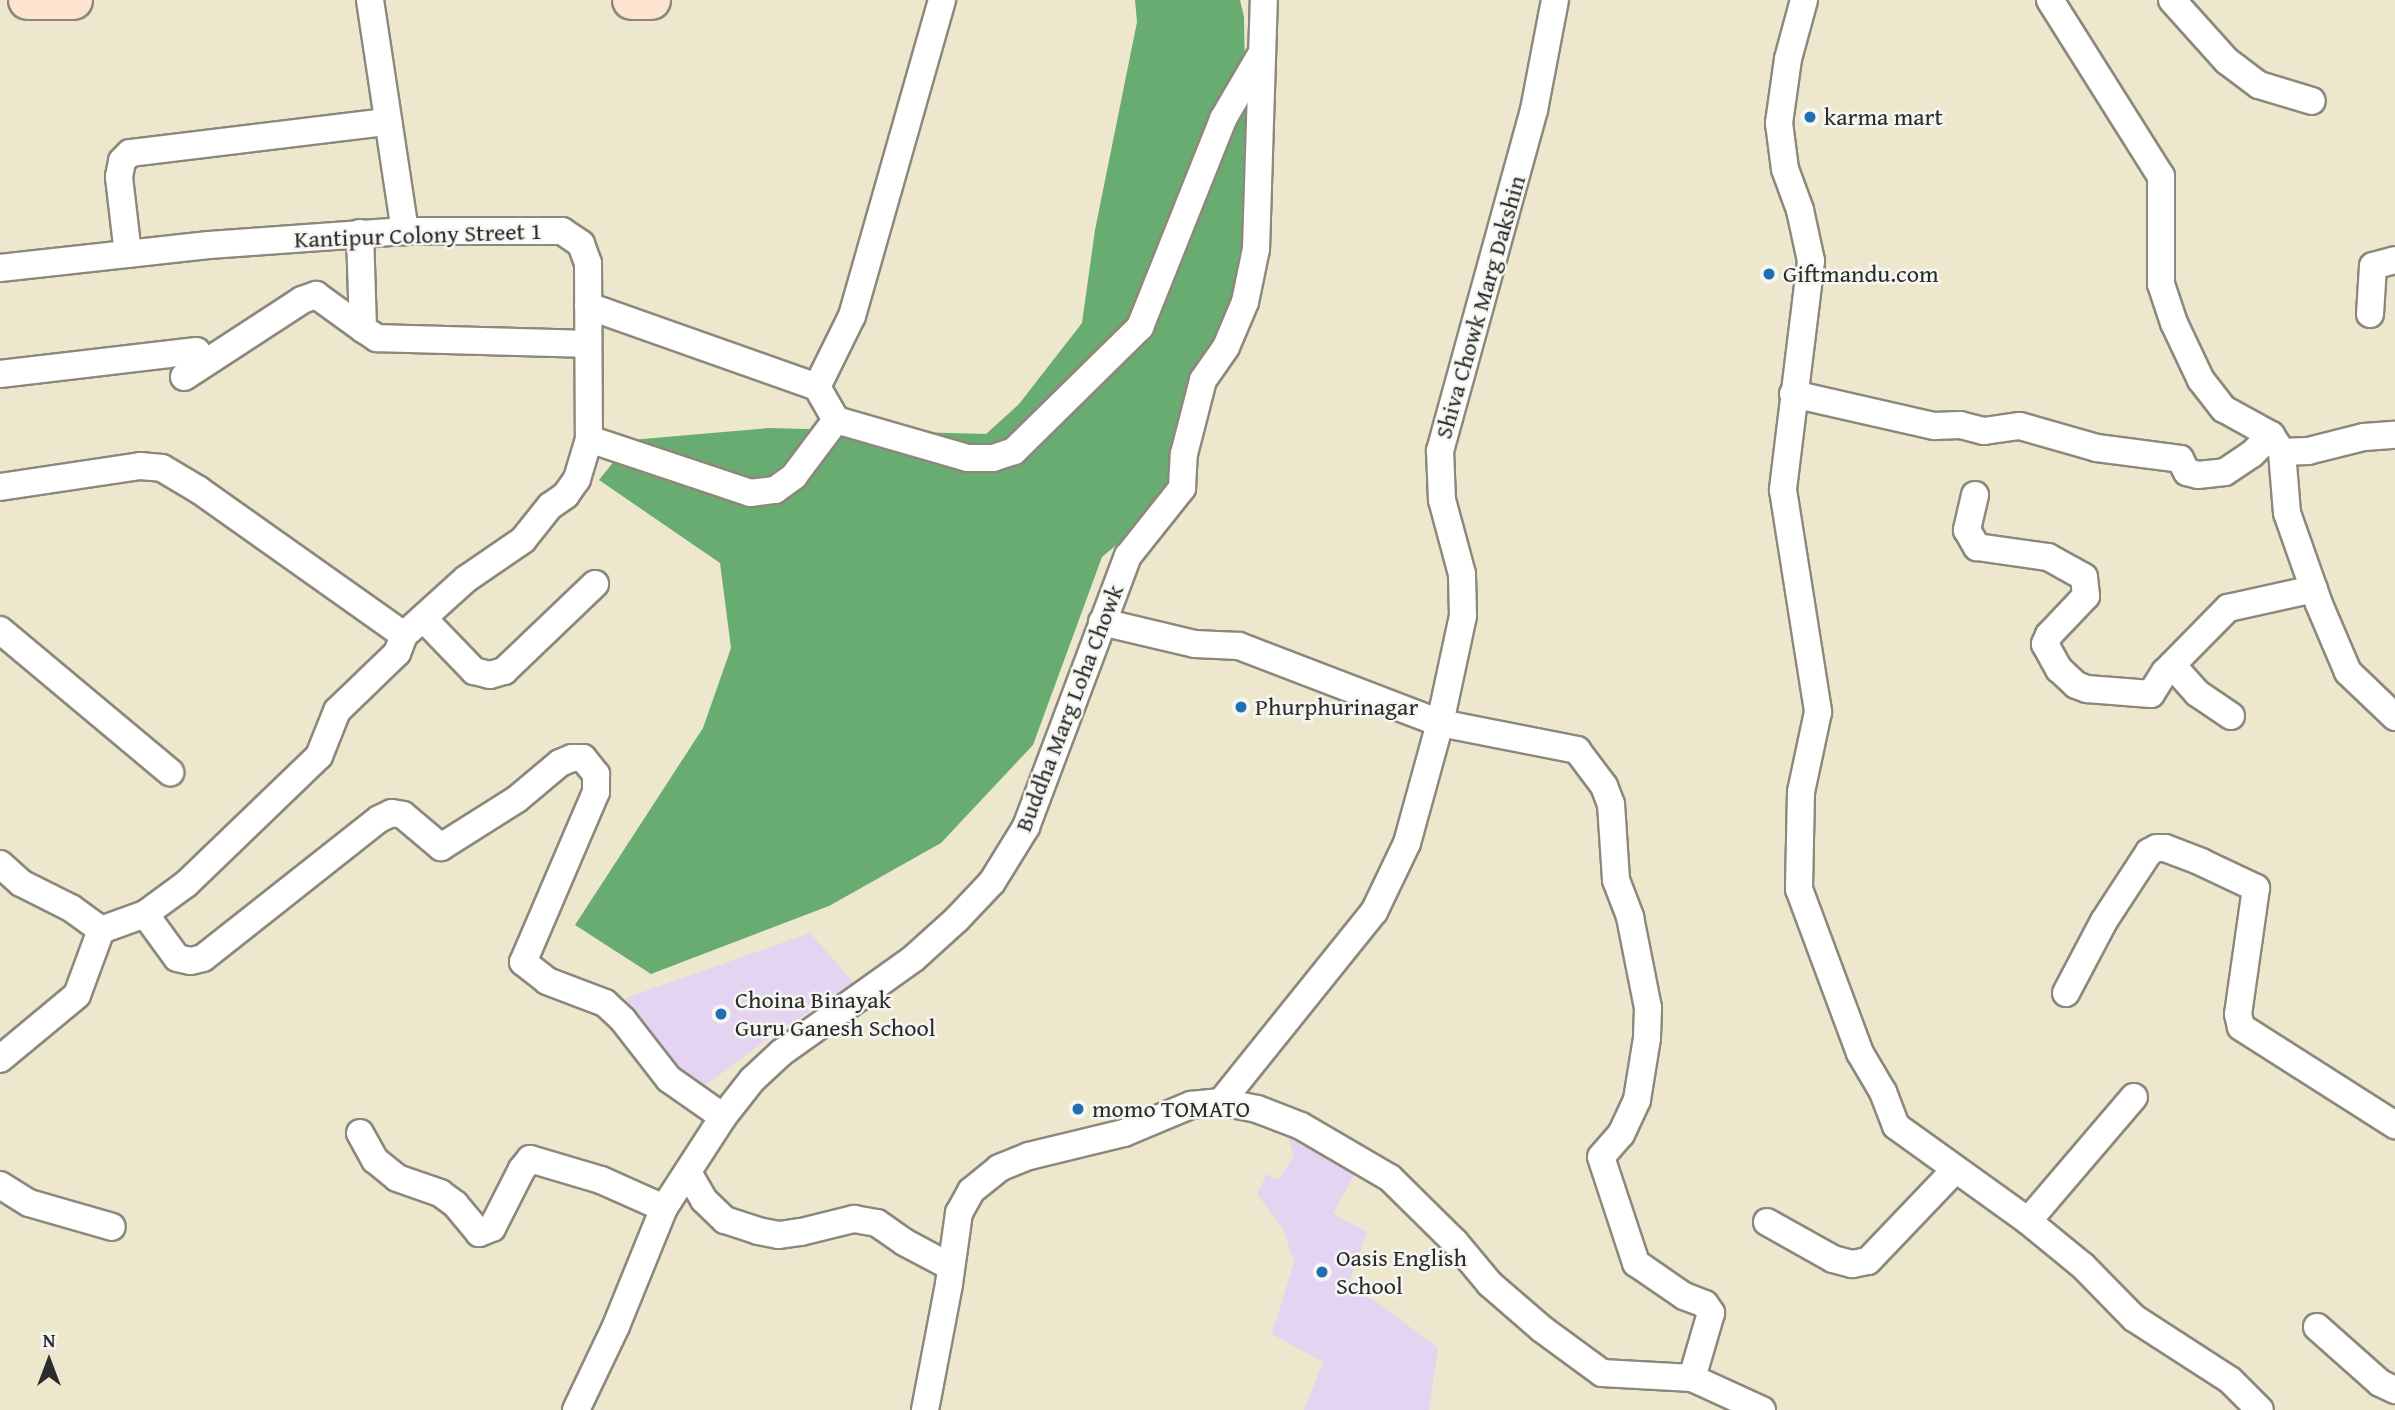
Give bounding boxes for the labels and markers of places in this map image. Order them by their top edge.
place label: karma mart [1824,103,1943,131]
marker: karma mart [1802,109,1818,125]
place label: Giftmandu.com [1783,260,1939,288]
marker: Giftmandu.com [1761,266,1777,282]
place label: Phurphurinagar [1255,693,1418,721]
marker: Phurphurinagar [1233,699,1249,715]
place label: Choina Binayak Guru Ganesh School [735,986,936,1042]
marker: Choina Binayak Guru Ganesh School [713,1006,729,1022]
place label: momo TOMATO [1092,1095,1250,1123]
marker: momo TOMATO [1070,1101,1086,1117]
place label: Oasis English School [1336,1244,1467,1300]
marker: Oasis English School [1314,1264,1330,1280]

